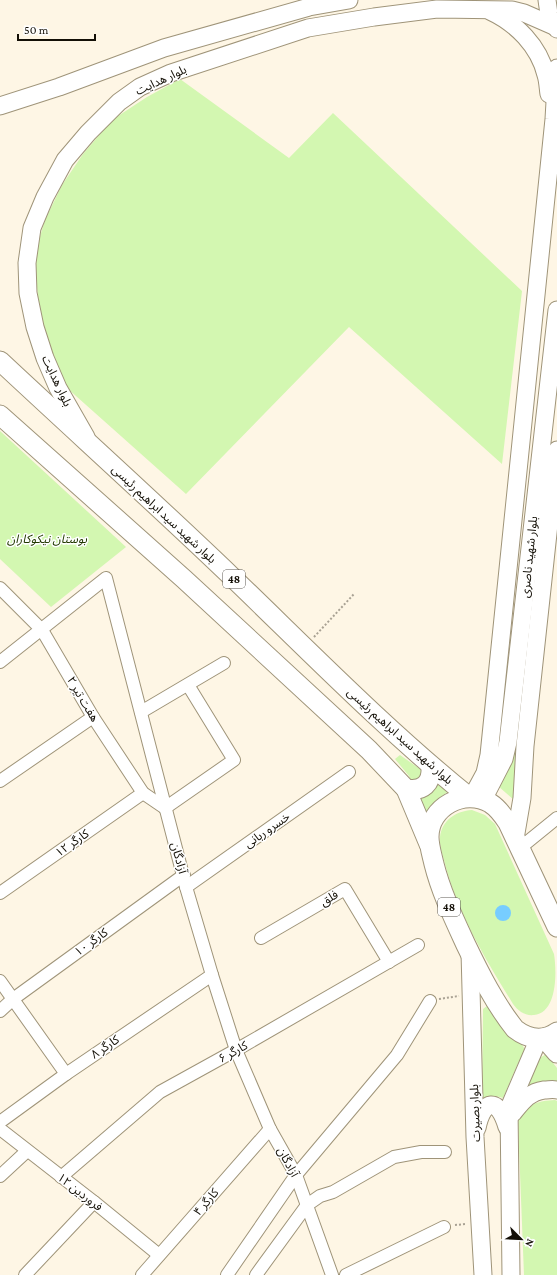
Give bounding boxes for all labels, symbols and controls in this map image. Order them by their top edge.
scale bar [18,16,95,42]
text: 50 m [24,23,49,37]
street label: بلوار هدایت [133,62,189,98]
street label: بلوار هدایت [39,353,75,409]
street label: بلوار شهید سید ابراهیم رئیسی [108,462,219,568]
street label: بلوار شهید ناصری [518,515,540,599]
park label: بوستان نیکوکاران [7,532,88,546]
road number: 48 [223,570,245,588]
street label: هفت تیر ۲ [64,674,102,724]
street label: بلوار شهید سید ابراهیم رئیسی [343,685,456,789]
street label: خسرو ربانی [241,809,293,851]
street label: کارگر ۱۲ [52,826,92,860]
street label: آزادگان [168,841,190,876]
street label: فلق [317,887,341,910]
road number: 48 [438,898,460,916]
street label: کارگر ۱۰ [71,925,111,959]
street label: کارگر ۸ [88,1032,123,1062]
street label: کارگر ۶ [216,1038,251,1066]
street label: بلوار بصیرت [467,1084,483,1142]
street label: آزادگان [274,1145,302,1180]
street label: ۱۲ فروردین [55,1170,105,1214]
street label: کارگر ۴ [190,1185,222,1218]
north arrow [501,1219,541,1259]
text: N [523,1237,537,1249]

